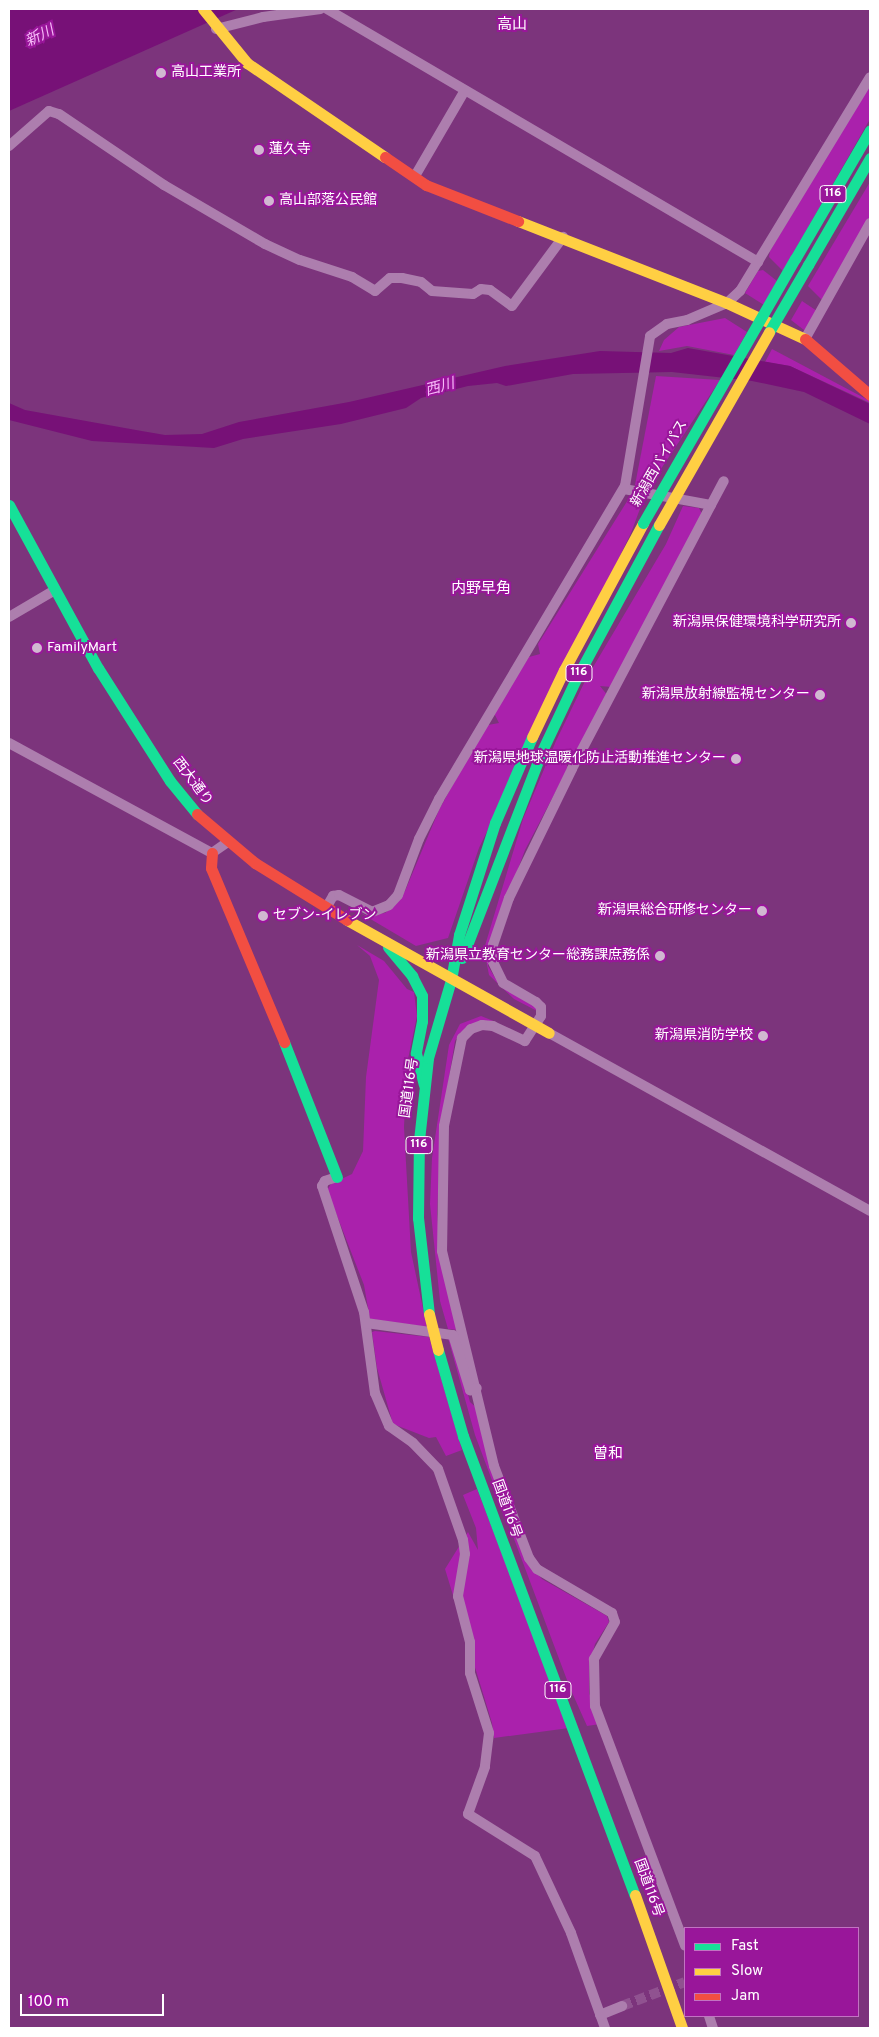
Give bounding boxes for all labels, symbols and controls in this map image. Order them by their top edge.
district label: 高山 [497,17,527,35]
water label: 新川 [23,22,57,52]
place label: 高山工業所 [171,65,241,81]
marker: 高山工業所 [155,67,167,79]
place label: 蓮久寺 [269,142,311,158]
marker: 蓮久寺 [253,144,265,156]
road number: 116 [819,184,847,203]
place label: 高山部落公民館 [279,193,377,209]
marker: 高山部落公民館 [263,195,275,207]
water label: 西川 [423,375,457,401]
street label: 新潟西バイパス [628,417,692,511]
district label: 内野早角 [451,581,511,599]
place label: 新潟県保健環境科学研究所 [673,615,841,631]
marker: 新潟県保健環境科学研究所 [845,617,857,629]
place label: FamilyMart [47,640,117,656]
marker: FamilyMart [31,642,43,654]
road number: 116 [565,664,593,682]
place label: 新潟県放射線監視センター [642,687,810,703]
marker: 新潟県放射線監視センター [814,689,826,701]
place label: 新潟県地球温暖化防止活動推進センター [474,751,726,767]
marker: 新潟県地球温暖化防止活動推進センター [730,753,742,765]
street label: 西大通り [168,755,216,809]
place label: 新潟県総合研修センター [598,903,752,919]
marker: 新潟県総合研修センター [756,905,768,917]
place label: セブン-イレブン [273,908,377,924]
marker: セブン-イレブン [257,910,269,922]
place label: 新潟県立教育センター総務課庶務係 [426,948,650,964]
marker: 新潟県立教育センター総務課庶務係 [654,950,666,962]
place label: 新潟県消防学校 [655,1028,753,1044]
marker: 新潟県消防学校 [757,1030,769,1042]
street label: 国道116号 [397,1057,423,1119]
road number: 116 [405,1136,433,1154]
district label: 曽和 [593,1446,623,1464]
street label: 国道116号 [488,1478,524,1540]
road number: 116 [544,1680,572,1700]
street label: 国道116号 [630,1857,666,1919]
legend [684,1927,859,2017]
text: Fast [731,1937,759,1956]
text: Slow [731,1962,763,1981]
scale bar [22,1984,166,2016]
text: Jam [731,1987,760,2006]
text: 100 m [28,1993,69,2012]

